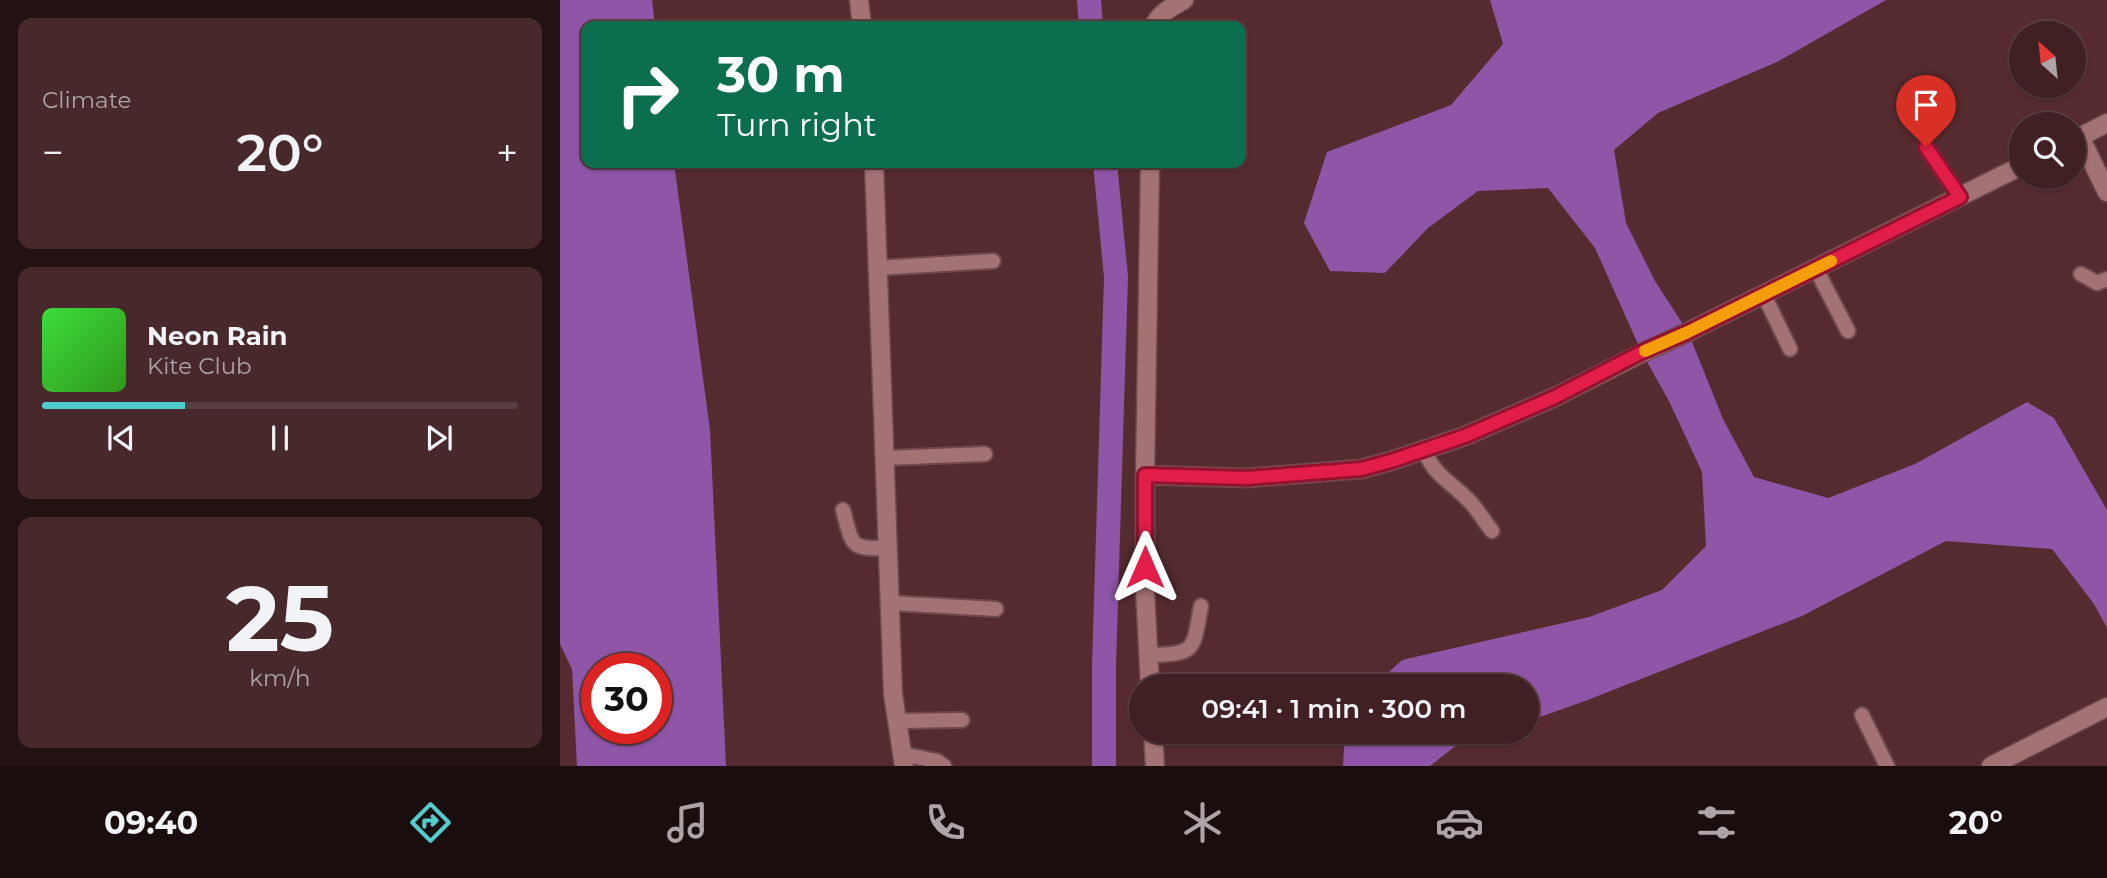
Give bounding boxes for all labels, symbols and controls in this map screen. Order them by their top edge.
north arrow [2009,21,2086,98]
map controls [2009,21,2086,189]
text: 30 m [717,45,845,104]
icon: right [602,49,693,140]
pin [1896,75,1956,147]
text: Climate [42,86,131,114]
icon: arrive [1907,86,1945,124]
text: Turn right [717,105,877,144]
button: search [2009,112,2086,189]
text: 20° [236,121,324,184]
text: − [42,129,64,176]
text: + [496,129,518,176]
text: Neon Rain [147,320,288,352]
text: Kite Club [147,352,252,380]
icon: previous [102,419,140,457]
icon: pause [261,419,299,457]
icon: next [420,419,458,457]
position arrow [1108,530,1182,604]
text: 25 [226,563,334,674]
speed limit sign: 30 [581,653,672,744]
text: km/h [249,664,311,692]
text: 09:41 · 1 min · 300 m [1202,693,1467,725]
icon: directions [406,798,455,847]
icon: music [663,798,712,847]
icon: phone [921,798,970,847]
icon: climate [1178,798,1227,847]
icon: car [1435,798,1484,847]
icon: filters [1692,798,1741,847]
text: 09:40 [104,803,198,842]
text: 20° [1949,803,2003,842]

